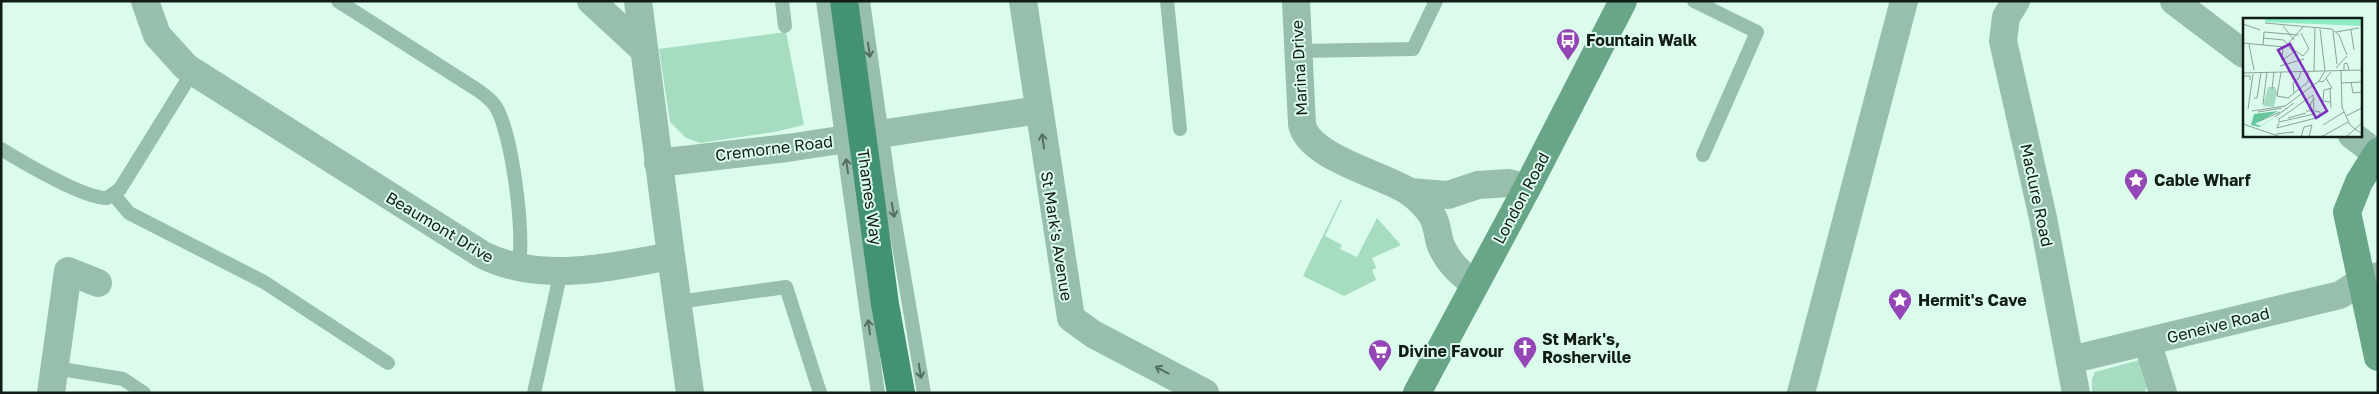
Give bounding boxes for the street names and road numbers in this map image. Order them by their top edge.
street label: Marina Drive [1287,20,1311,116]
street label: Cremorne Road [714,131,834,165]
street label: Maclure Road [2016,142,2058,248]
street label: Thames Way [853,148,887,247]
street label: London Road [1488,149,1554,247]
street label: St Mark's Avenue [1037,170,1077,302]
street label: Beaumont Drive [382,187,498,267]
street label: Geneive Road [2165,303,2271,347]

